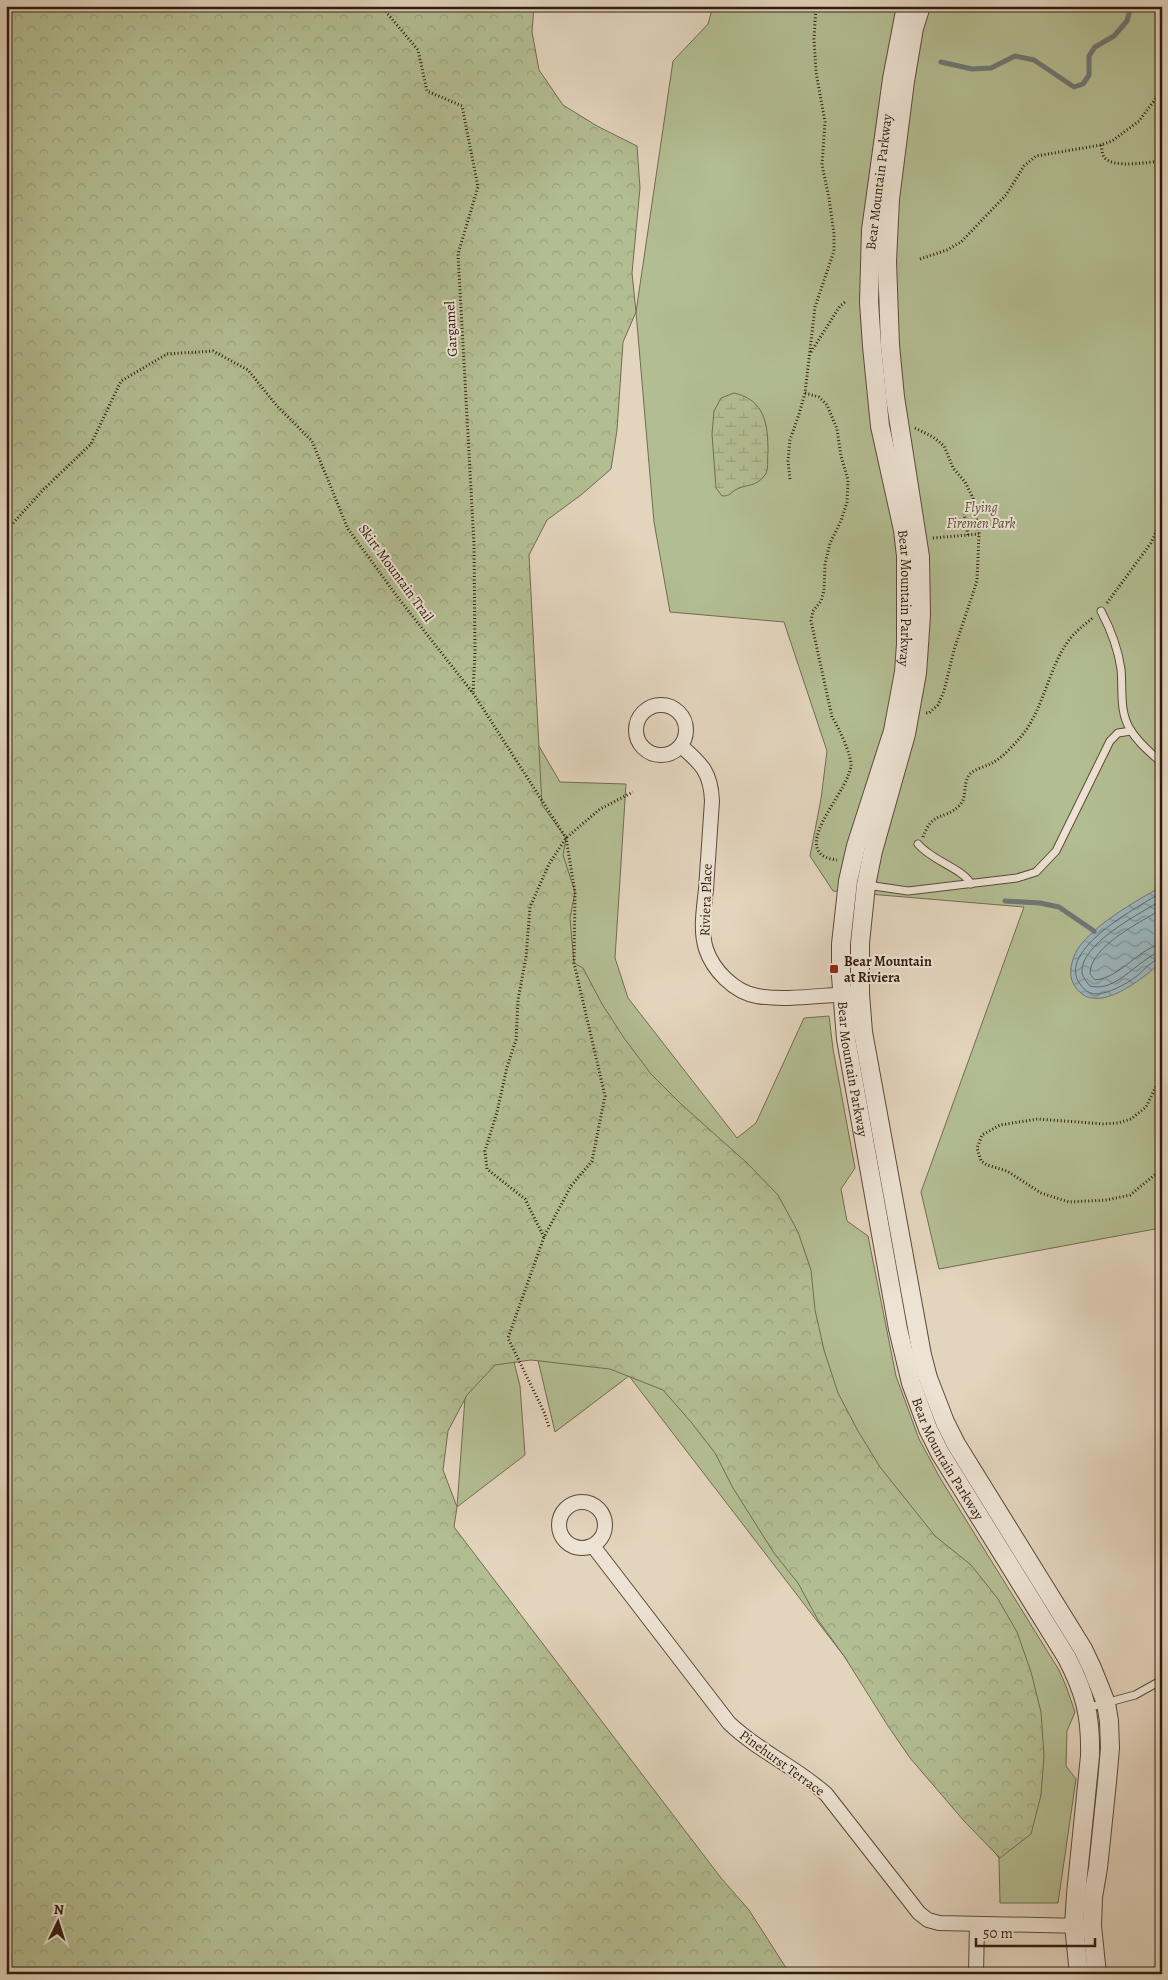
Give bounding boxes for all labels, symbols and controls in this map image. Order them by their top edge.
street label: Bear Mountain Parkway [861,112,897,251]
street label: Gargamel [440,300,462,357]
park label: Flying Firemen Park [947,498,1015,533]
street label: Skirt Mountain Trail [354,520,438,626]
street label: Bear Mountain Parkway [894,529,916,668]
street label: Riviera Place [695,863,717,937]
place label: Bear Mountain at Riviera [844,952,932,987]
marker: Bear Mountain at Riviera [828,963,840,975]
street label: Bear Mountain Parkway [834,1000,873,1139]
street label: Bear Mountain Parkway [908,1395,989,1524]
street label: Pinehurst Terrace [736,1726,828,1800]
north arrow [32,1898,82,1948]
text: N [53,1900,65,1919]
scale bar [976,1915,1094,1947]
text: 50 m [983,1923,1013,1943]

